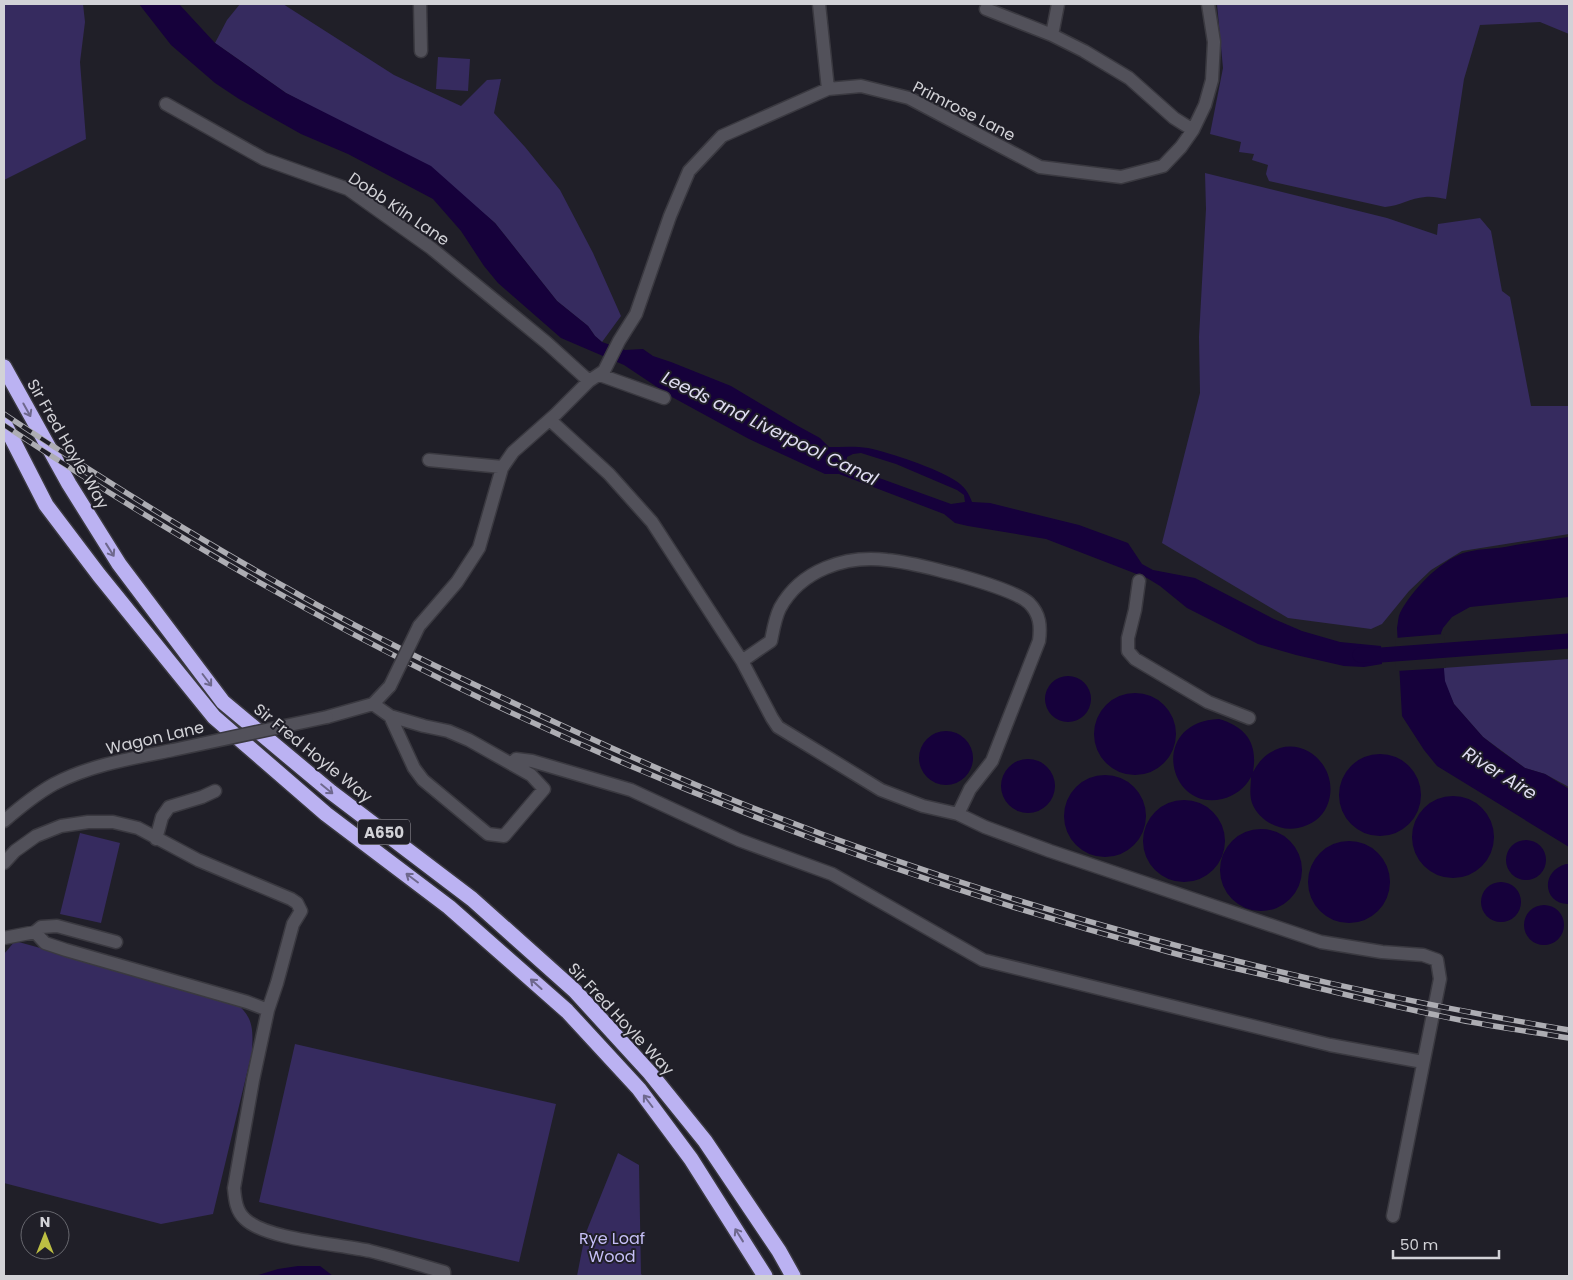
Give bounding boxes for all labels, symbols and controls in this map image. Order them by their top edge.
street label: Primrose Lane [909,75,1019,147]
street label: Dobb Kiln Lane [344,167,454,251]
water label: Leeds and Liverpool Canal [658,365,883,492]
street label: Sir Fred Hoyle Way [21,375,115,513]
one-way arrow [23,402,33,416]
one-way arrow [105,542,115,556]
one-way arrow [201,673,212,686]
street label: Sir Fred Hoyle Way [249,698,377,808]
street label: Wagon Lane [104,716,206,760]
water label: River Aire [1458,740,1542,806]
one-way arrow [320,783,333,794]
road number: A650 [358,820,410,844]
one-way arrow [406,873,419,884]
street label: Sir Fred Hoyle Way [563,958,679,1080]
one-way arrow [529,978,542,989]
one-way arrow [642,1095,653,1108]
north arrow [20,1210,70,1260]
text: N [40,1212,50,1232]
park label: Rye Loaf Wood [579,1227,645,1268]
one-way arrow [734,1228,744,1242]
scale bar [1393,1228,1499,1260]
text: 50 m [1400,1234,1438,1255]

